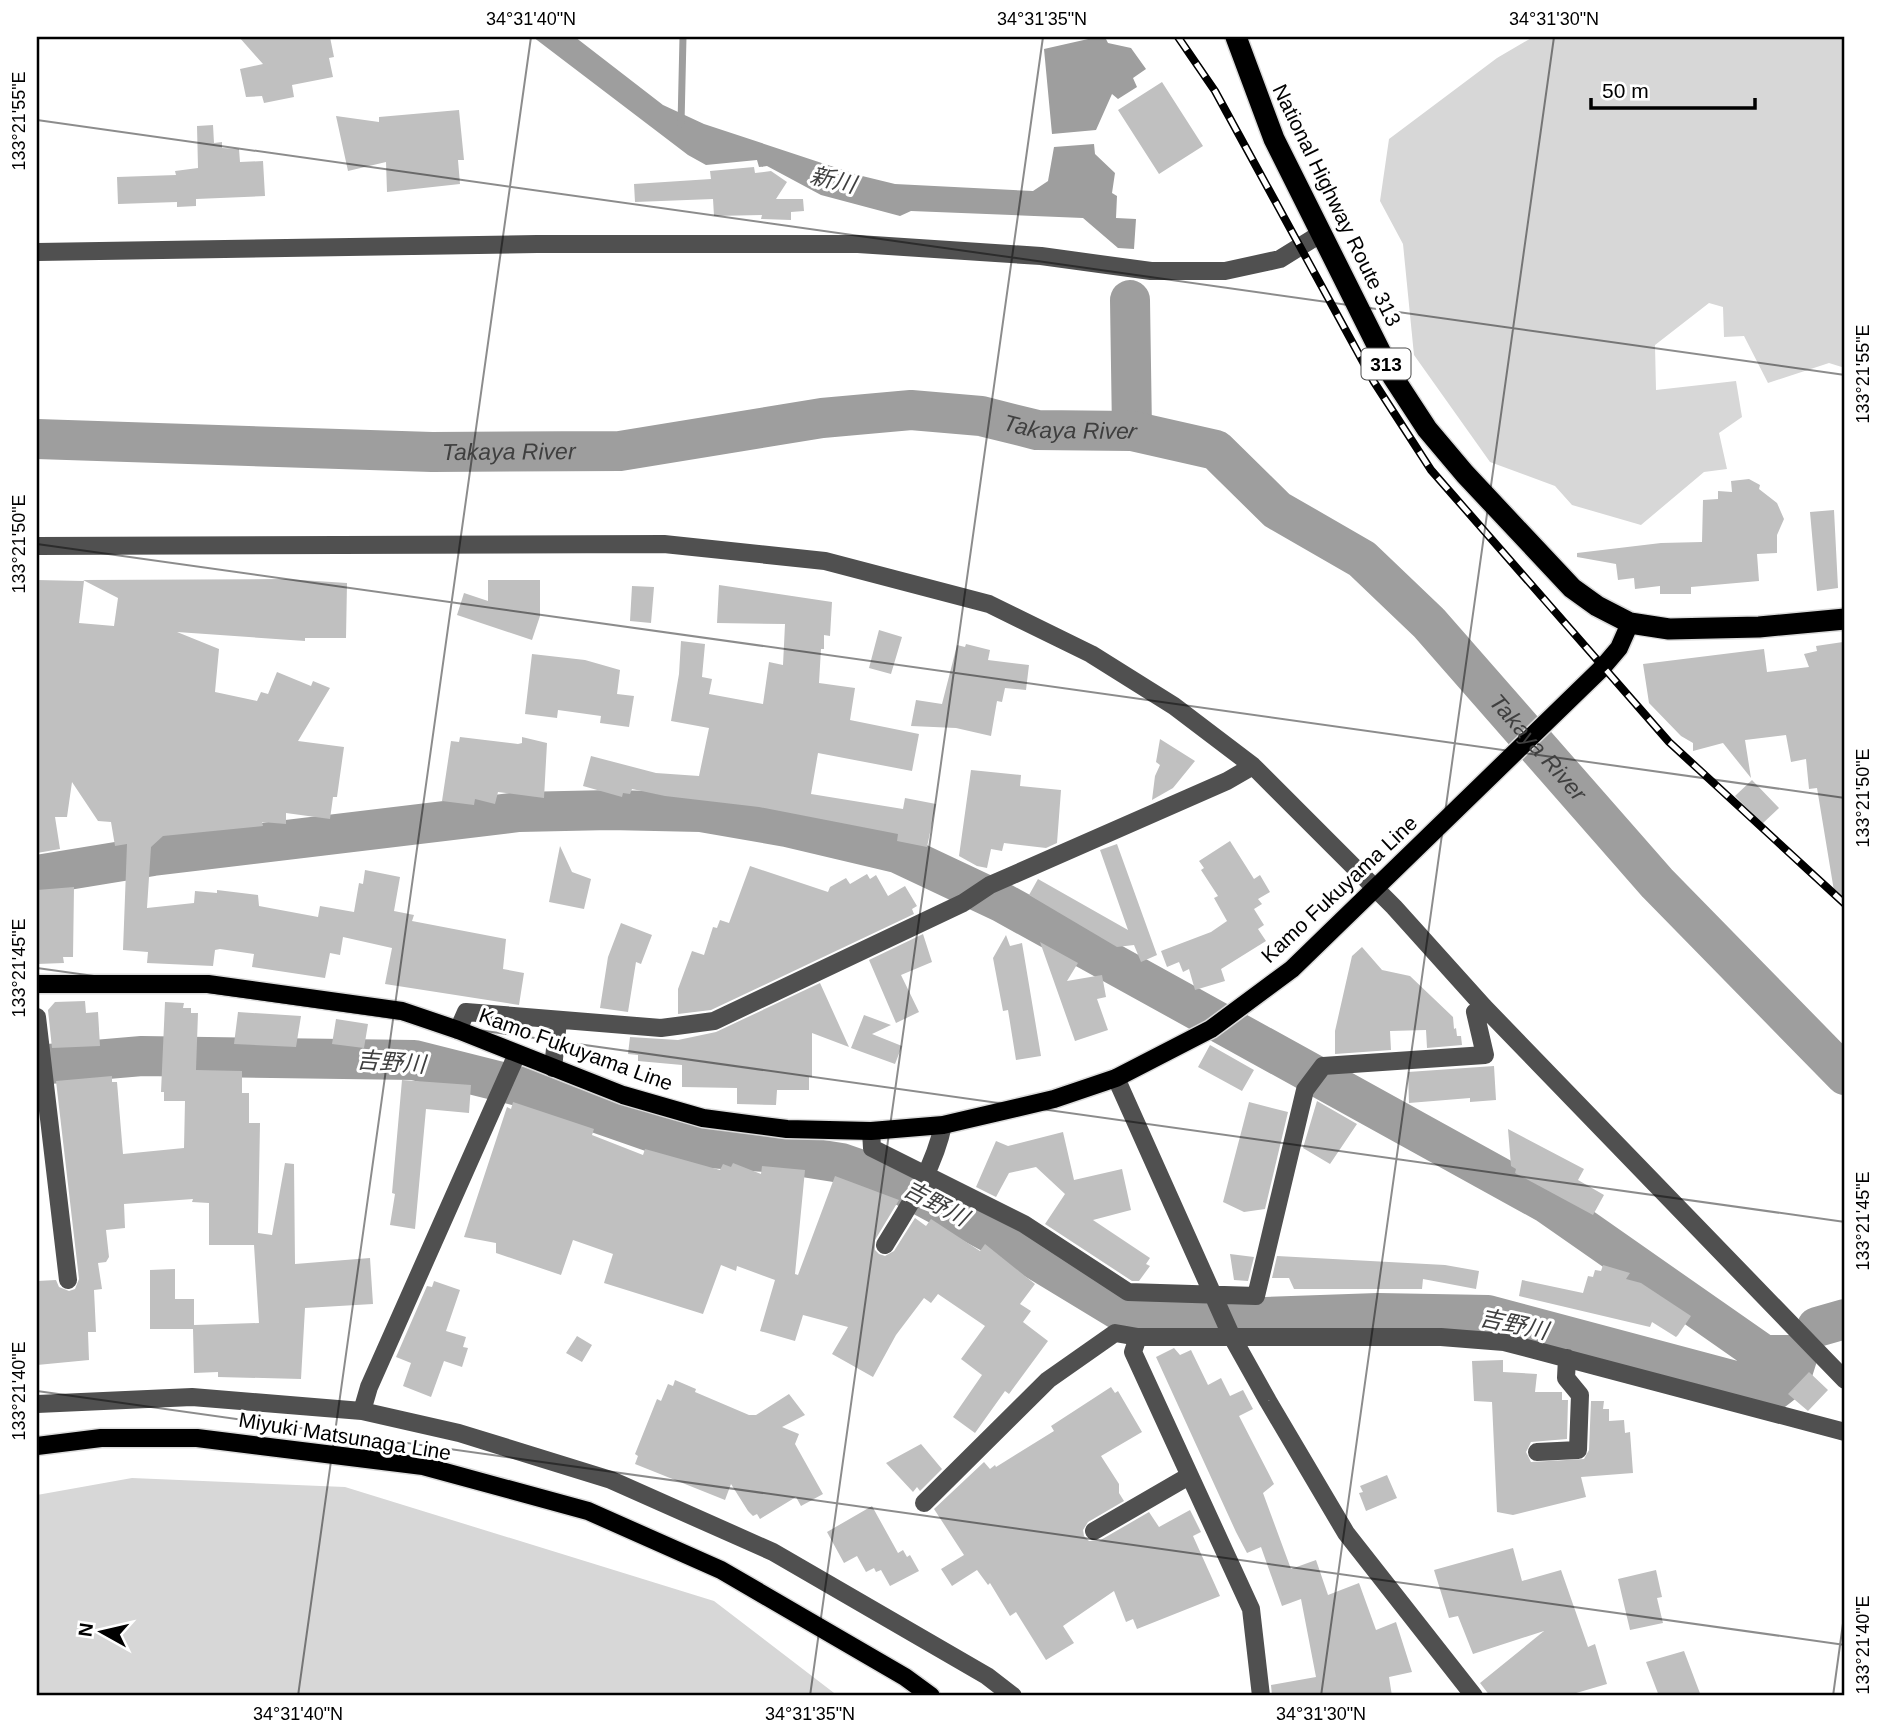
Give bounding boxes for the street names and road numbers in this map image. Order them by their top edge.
street label: National Highway Route 313 [1268,80,1406,330]
road number: 313 [1362,348,1410,380]
street label: Kamo Fukuyama Line [1256,811,1422,967]
street label: Kamo Fukuyama Line [476,1003,676,1095]
street label: Miyuki Matsunaga Line [237,1408,453,1464]

